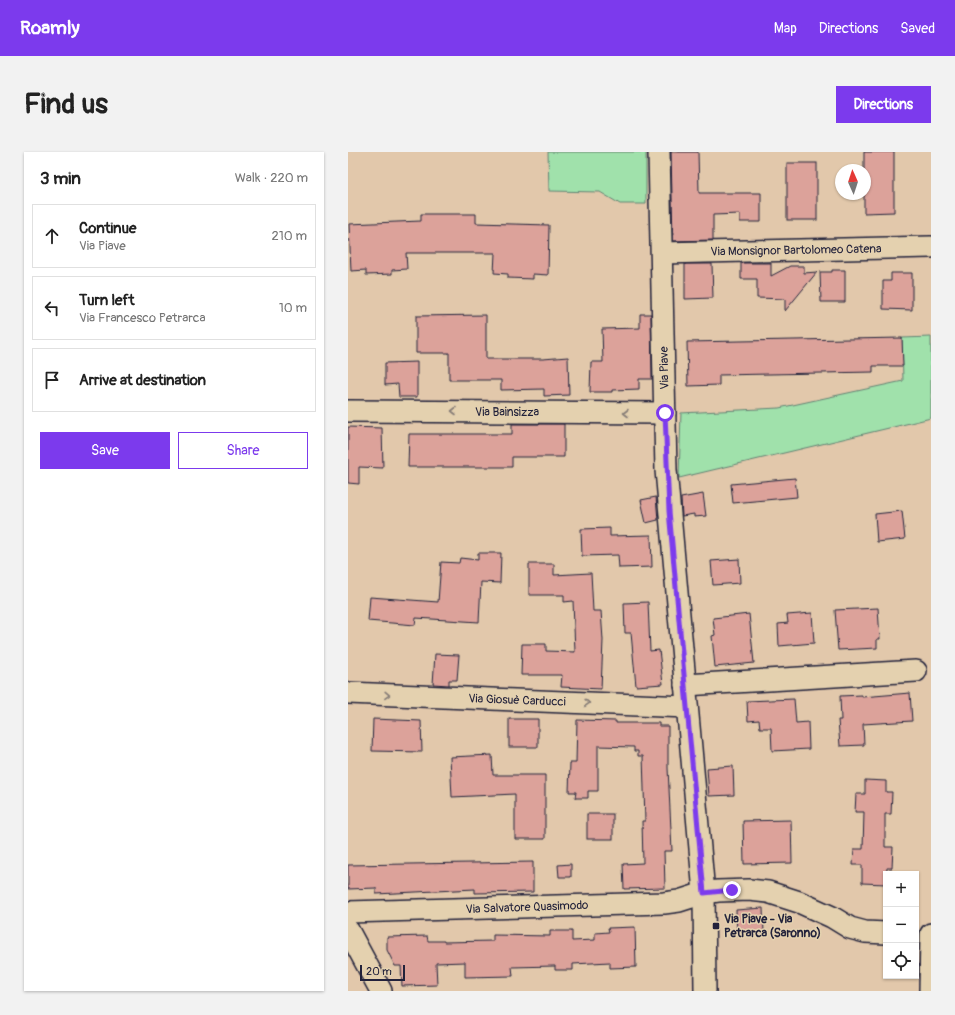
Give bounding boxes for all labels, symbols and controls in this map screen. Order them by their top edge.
text: Roamly [20,16,80,40]
text: Map [774,20,797,37]
text: Directions [819,20,878,37]
text: Saved [900,20,935,37]
button: Directions [836,86,931,123]
text: Find us [24,87,108,122]
north arrow [835,164,871,200]
text: 3 min [40,168,81,189]
text: Walk · 220 m [235,170,308,186]
text: Continue [79,219,137,238]
icon: ahead [41,225,63,247]
text: 210 m [271,228,307,244]
text: Via Piave [79,238,126,254]
street label: Via Monsignor Bartolomeo Catena [710,242,882,259]
text: Turn left [79,291,135,310]
icon: left [41,297,63,319]
text: 10 m [279,300,307,316]
text: Via Francesco Petrarca [79,310,205,326]
street label: Via Piave [657,346,672,390]
icon: arrive [41,369,63,391]
text: Arrive at destination [79,371,206,390]
route start [656,404,674,422]
street label: Via Bainsizza [475,405,539,420]
one-way arrow [451,407,457,415]
one-way arrow [623,409,629,417]
button: Save [40,432,170,469]
button: Share [178,432,308,469]
one-way arrow [384,691,390,699]
street label: Via Giosuè Carducci [468,691,566,710]
one-way arrow [584,699,590,707]
map controls [883,871,919,979]
button: + [883,871,919,907]
route end [723,881,741,899]
street label: Via Salvatore Quasimodo [465,898,589,917]
button: − [883,907,919,943]
place label: Via Piave - Via Petrarca (Saronno) [724,912,821,941]
marker: Via Piave - Via Petrarca (Saronno) [711,921,721,931]
button: locate [883,943,919,979]
scale bar [360,963,405,982]
text: 20 m [366,965,392,978]

